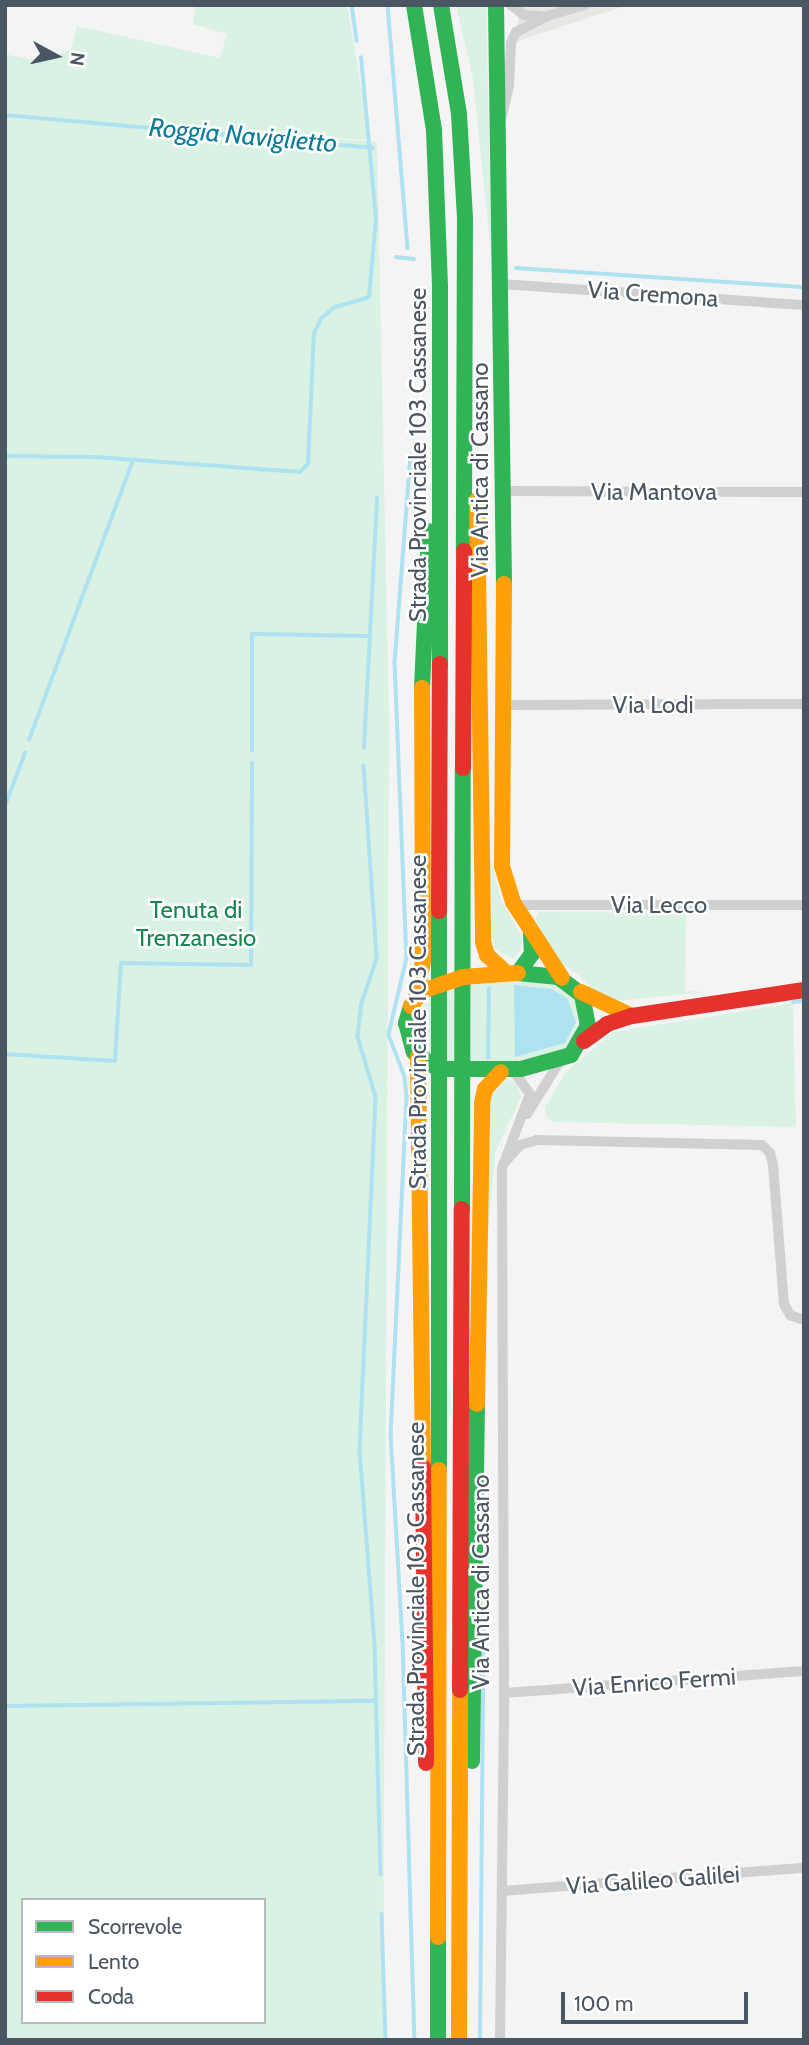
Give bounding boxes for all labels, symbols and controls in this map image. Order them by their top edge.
north arrow [21,21,91,91]
text: N [65,51,90,67]
water label: Roggia Naviglietto [148,112,338,160]
street label: Via Cremona [587,275,719,313]
street label: Strada Provinciale 103 Cassanese [404,288,432,622]
street label: Via Antica di Cassano [466,363,494,577]
street label: Via Mantova [591,478,717,506]
street label: Via Lodi [612,691,694,719]
street label: Strada Provinciale 103 Cassanese [404,855,432,1189]
street label: Via Lecco [611,891,707,919]
park label: Tenuta di Trenzanesio [136,896,256,952]
street label: Strada Provinciale 103 Cassanese [402,1422,430,1756]
street label: Via Antica di Cassano [467,1475,495,1689]
street label: Via Enrico Fermi [571,1662,737,1702]
street label: Via Galileo Galilei [565,1860,741,1900]
legend [21,1898,266,2024]
text: Scorrevole [88,1914,182,1939]
text: Lento [88,1949,139,1974]
scale bar [564,1979,751,2023]
text: Coda [88,1984,134,2009]
text: 100 m [574,1991,633,2016]

